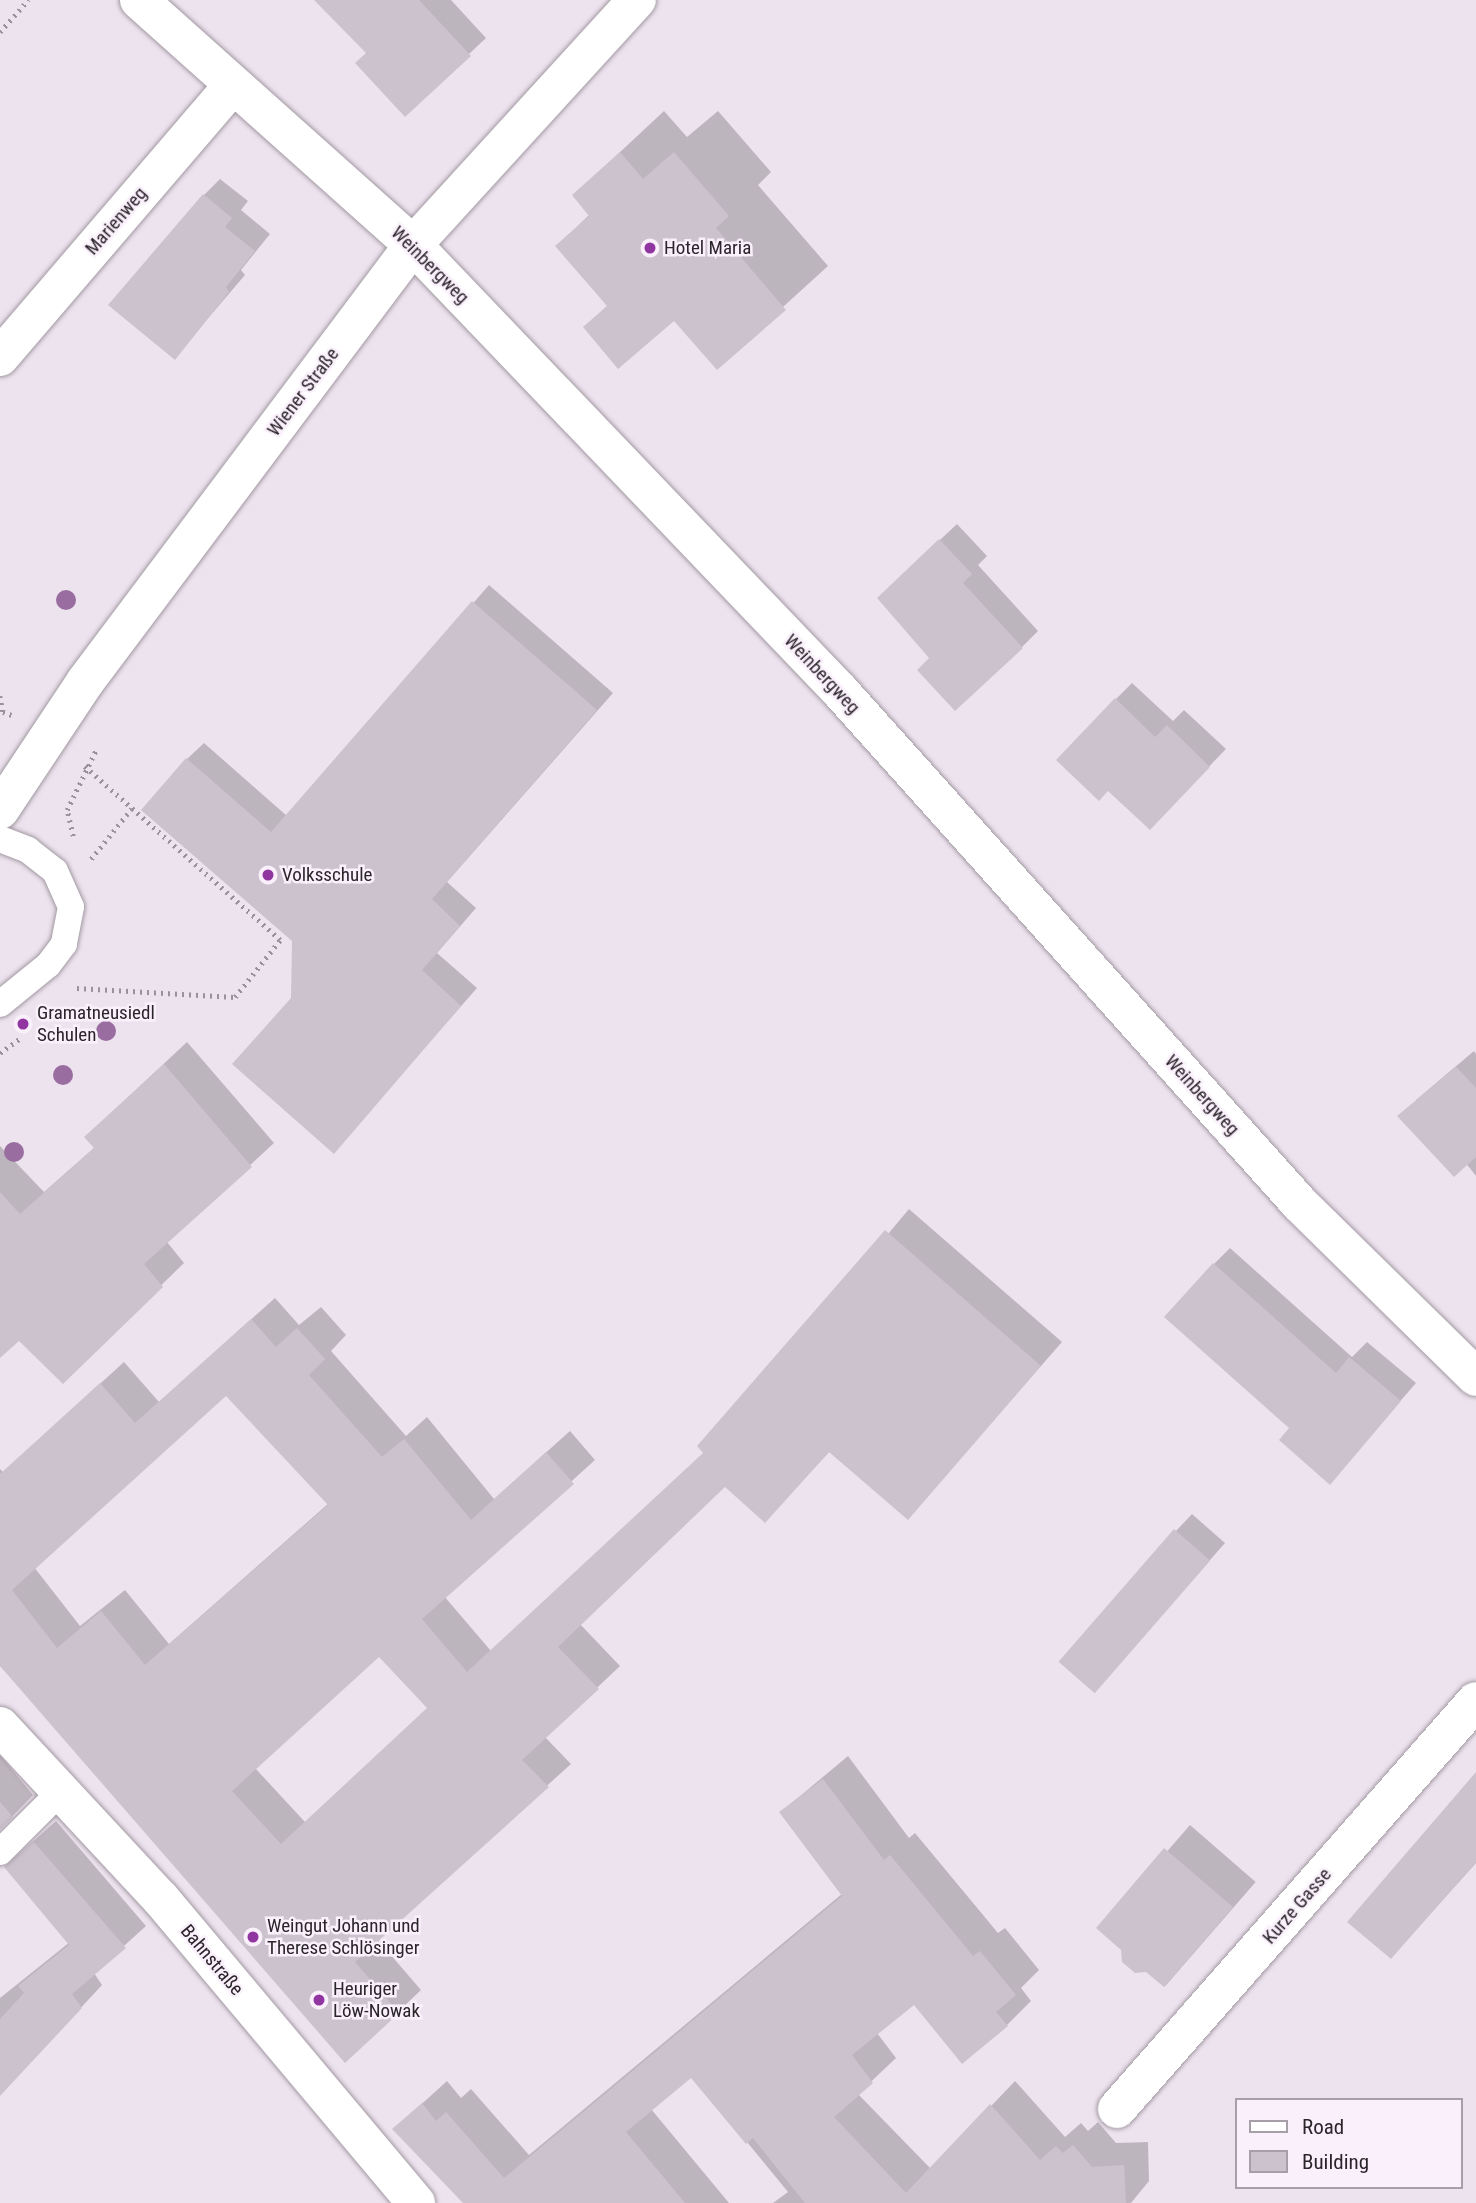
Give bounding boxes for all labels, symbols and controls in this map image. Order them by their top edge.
street label: Marienweg [80,182,152,260]
street label: Weinbergweg [386,221,474,309]
place label: Hotel Maria [664,237,751,259]
marker: Hotel Maria [642,240,658,256]
street label: Wiener Straße [262,343,344,441]
street label: Weinbergweg [779,629,865,719]
place label: Volksschule [282,864,372,886]
marker: Volksschule [260,867,276,883]
place label: Gramatneusiedl Schulen [37,1002,155,1046]
marker: Gramatneusiedl Schulen [15,1016,31,1032]
street label: Weinbergweg [1160,1050,1244,1140]
street label: Kurze Gasse [1258,1863,1336,1949]
place label: Weingut Johann und Therese Schlösinger [267,1915,420,1959]
street label: Bahnstraße [176,1920,248,2000]
marker: Weingut Johann und Therese Schlösinger [245,1929,261,1945]
place label: Heuriger Löw-Nowak [333,1978,420,2022]
marker: Heuriger Löw-Nowak [311,1992,327,2008]
legend [1234,2098,1462,2189]
text: Road [1302,2115,1344,2139]
text: Building [1302,2150,1369,2174]

